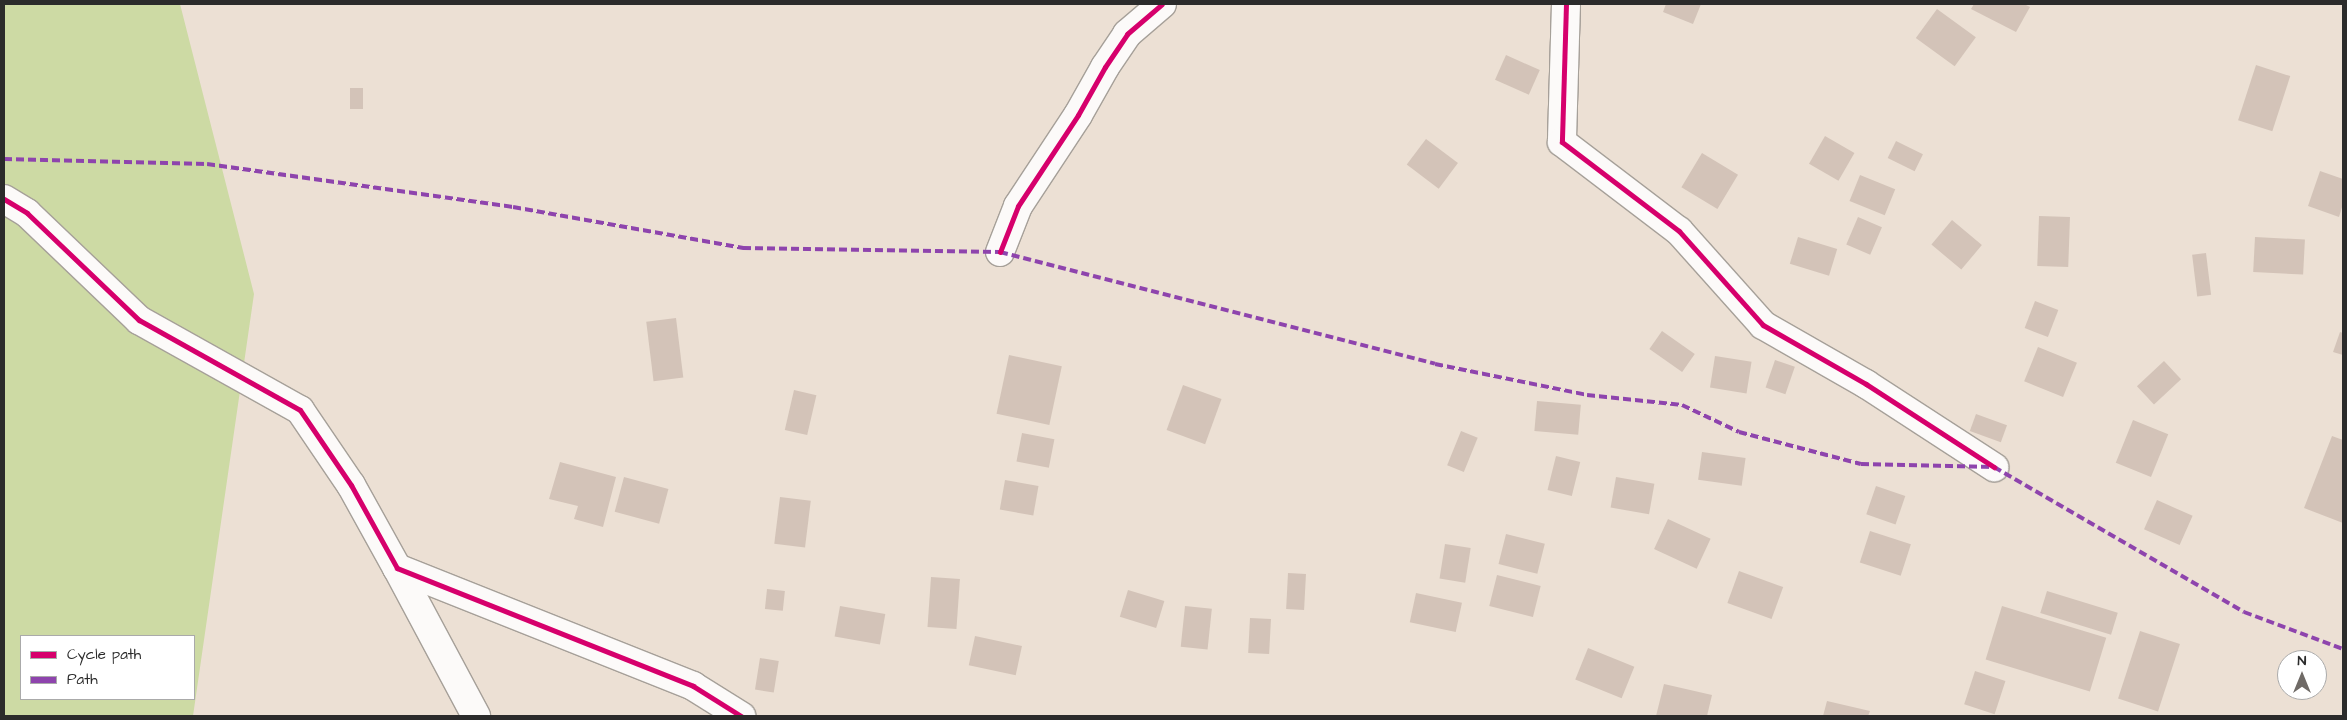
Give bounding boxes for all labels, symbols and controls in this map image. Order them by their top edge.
legend [20,635,195,700]
text: Cycle path [67,644,141,665]
north arrow [2277,650,2327,700]
text: N [2298,651,2306,671]
text: Path [67,669,98,690]

